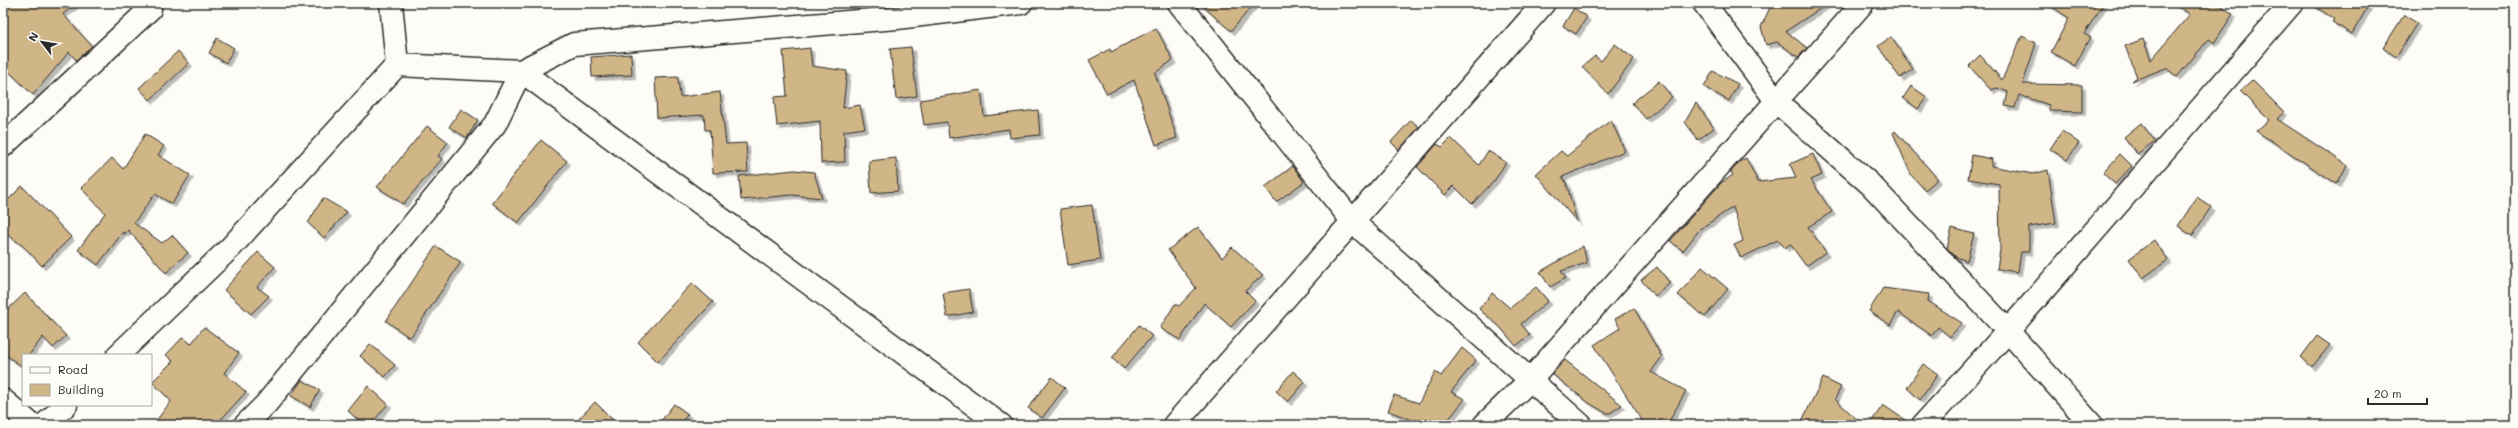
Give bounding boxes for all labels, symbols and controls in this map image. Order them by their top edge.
north arrow [22,22,62,62]
text: N [24,29,42,44]
legend [22,354,152,406]
text: Road [58,361,88,377]
scale bar [2368,380,2427,406]
text: Building [58,381,104,397]
text: 20 m [2374,385,2402,401]

